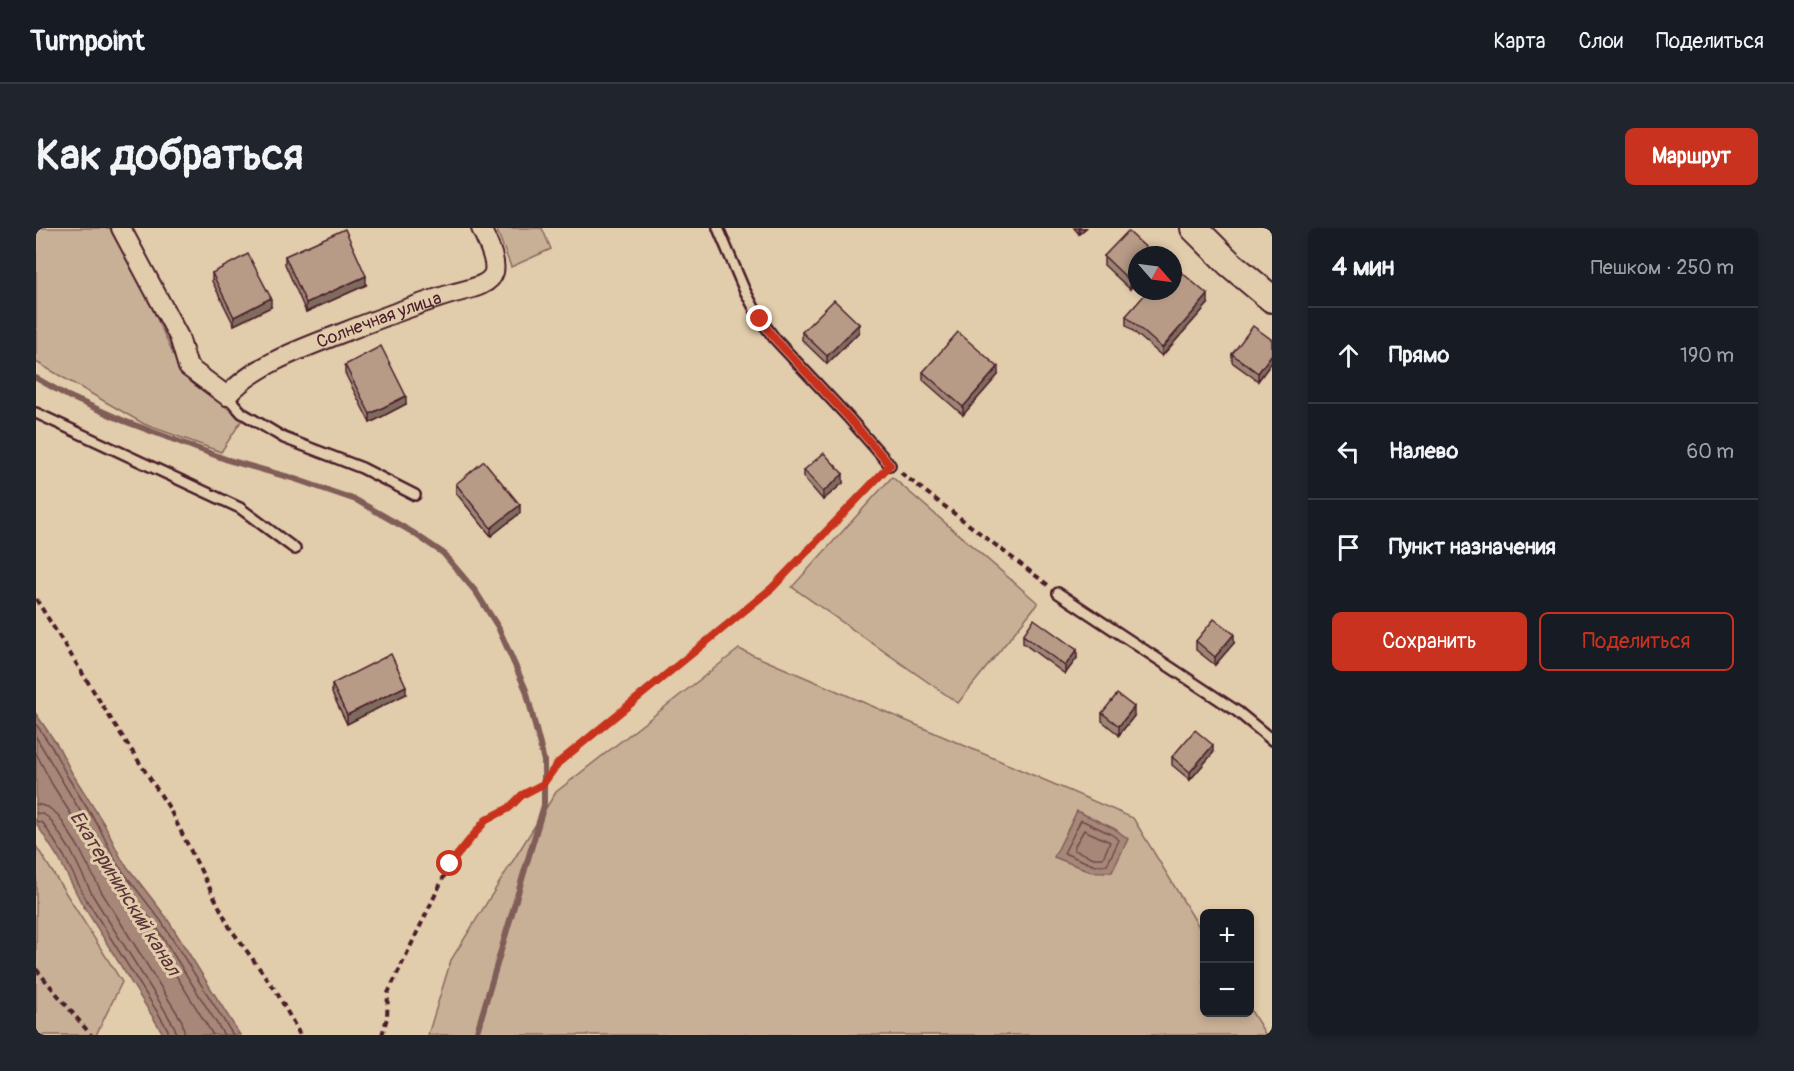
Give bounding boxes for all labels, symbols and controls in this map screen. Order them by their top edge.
text: Turnpoint [30,24,144,59]
text: Карта [1493,28,1545,55]
text: Слои [1578,28,1623,55]
text: Поделиться [1656,28,1764,55]
button: Маршрут [1625,128,1758,185]
text: Как добраться [36,130,303,182]
north arrow [1128,246,1182,300]
text: 4 мин [1332,251,1394,283]
text: Пешком · 250 m [1591,255,1734,280]
street label: Солнечная улица [313,286,444,353]
route end [746,305,772,331]
icon: ahead [1332,339,1365,372]
text: Прямо [1389,341,1449,369]
text: 190 m [1680,343,1734,368]
icon: left [1332,435,1365,468]
text: Налево [1389,437,1458,465]
text: 60 m [1687,439,1734,464]
icon: arrive [1332,531,1365,564]
text: Пункт назначения [1389,533,1556,561]
button: Сохранить [1332,612,1527,671]
button: Поделиться [1539,612,1734,671]
water label: Екатерининский канал [64,806,187,981]
route start [436,850,462,876]
map controls [1200,909,1254,1017]
button: + [1200,909,1254,963]
button: − [1200,963,1254,1017]

